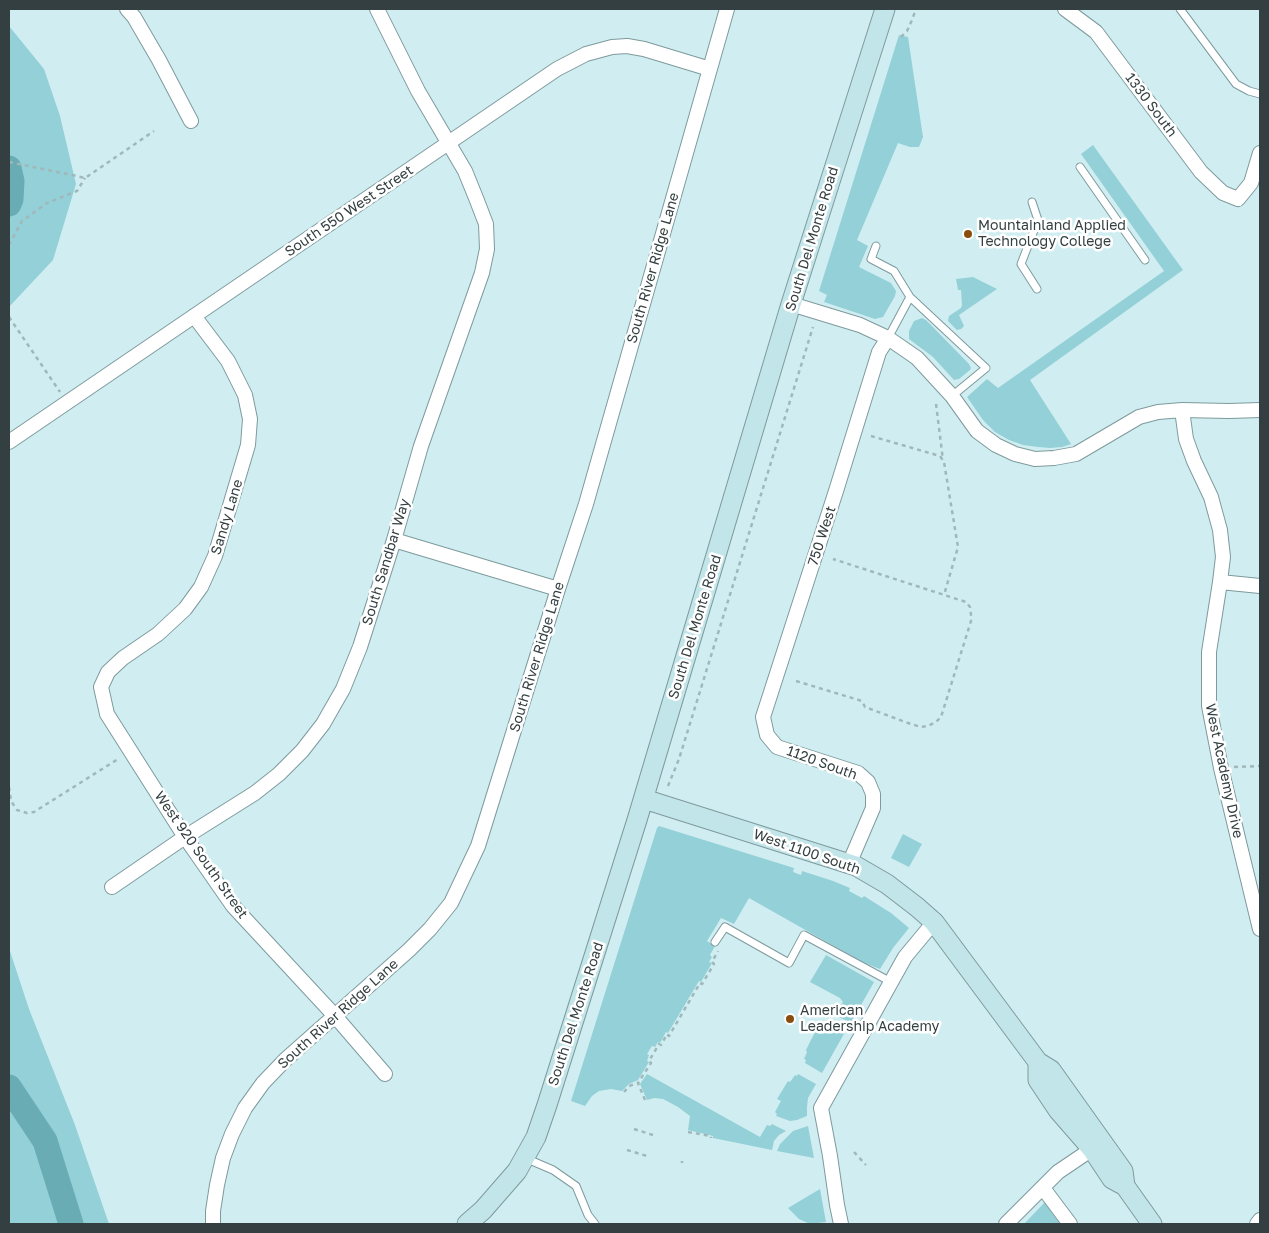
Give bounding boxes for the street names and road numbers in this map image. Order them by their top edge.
street label: 1330 South [1122,70,1180,140]
street label: South 550 West Street [282,162,416,260]
street label: South Del Monte Road [782,165,842,313]
street label: South River Ridge Lane [623,191,683,345]
street label: Sandy Lane [208,477,246,557]
street label: South Sandbar Way [359,497,413,627]
street label: 750 West [804,504,840,568]
street label: South Del Monte Road [665,553,725,701]
street label: South River Ridge Lane [506,580,568,734]
street label: West Academy Drive [1202,702,1246,840]
street label: 1120 South [784,742,860,784]
street label: West 920 South Street [151,788,251,922]
street label: West 1100 South [751,826,863,878]
street label: South Del Monte Road [545,940,607,1088]
street label: South River Ridge Lane [274,955,402,1073]

